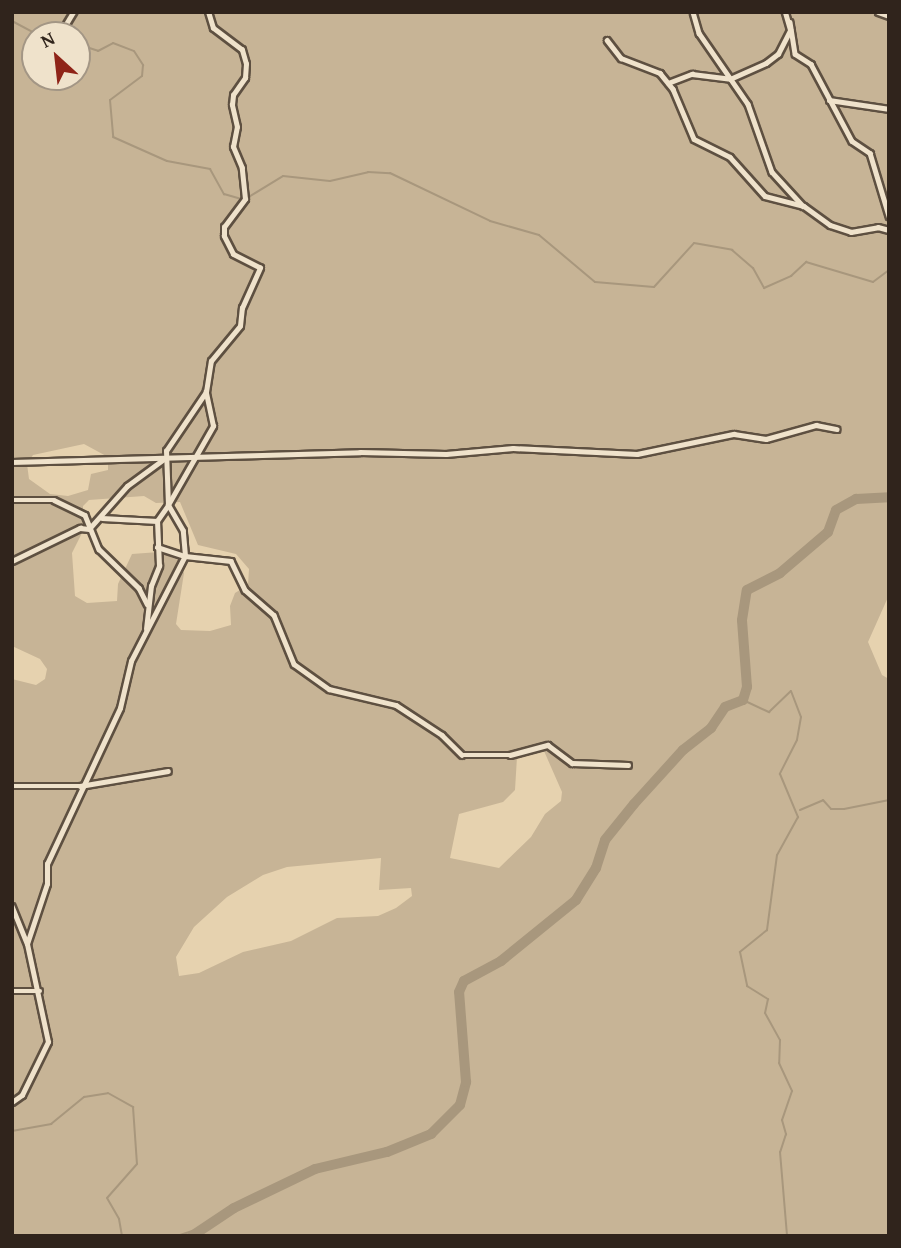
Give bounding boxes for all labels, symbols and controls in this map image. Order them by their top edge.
north arrow [21,21,91,91]
text: N [35,24,59,54]

